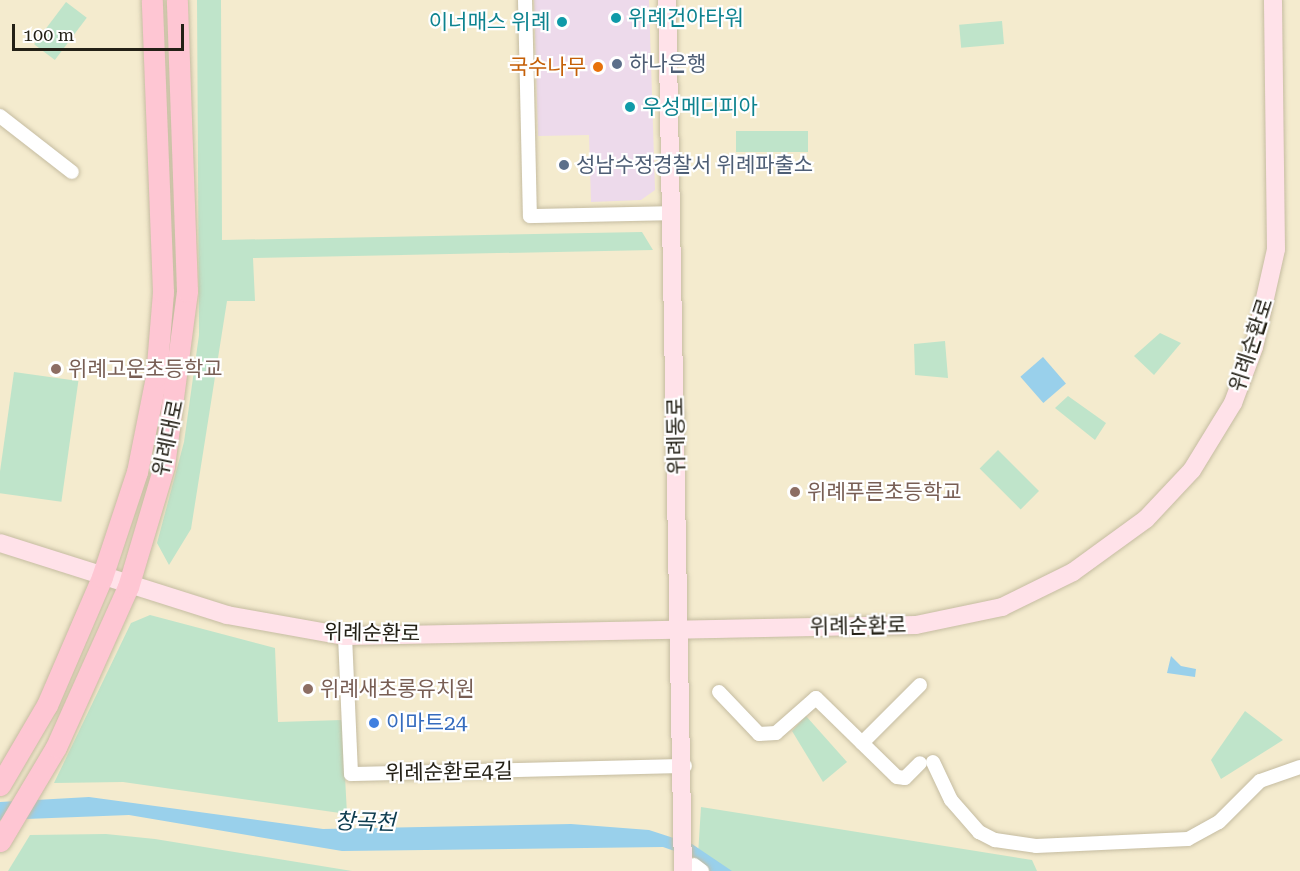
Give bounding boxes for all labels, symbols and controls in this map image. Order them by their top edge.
place label: 위례건아타워 [628,5,744,31]
place label: 이너매스 위례 [429,9,550,35]
marker: 위례건아타워 [609,11,623,25]
scale bar [15,12,188,50]
marker: 이너매스 위례 [555,15,569,29]
text: 100 m [23,24,74,45]
place label: 하나은행 [629,51,706,77]
place label: 국수나무 [509,54,586,80]
marker: 하나은행 [610,57,624,71]
marker: 국수나무 [591,60,605,74]
place label: 우성메디피아 [642,94,758,120]
marker: 우성메디피아 [623,100,637,114]
place label: 성남수정경찰서 위례파출소 [576,152,813,178]
marker: 성남수정경찰서 위례파출소 [557,158,571,172]
street label: 위례순환로 [1224,295,1278,395]
place label: 위례고운초등학교 [68,356,223,382]
marker: 위례고운초등학교 [49,362,63,376]
street label: 위례동로 [663,397,689,475]
street label: 위례대로 [148,398,188,478]
place label: 위례푸른초등학교 [807,479,962,505]
marker: 위례푸른초등학교 [788,485,802,499]
street label: 위례순환로 [809,613,907,639]
street label: 위례순환로 [323,620,421,646]
place label: 위례새초롱유치원 [320,676,475,702]
marker: 위례새초롱유치원 [301,682,315,696]
place label: 이마트24 [386,710,467,736]
marker: 이마트24 [367,716,381,730]
street label: 위례순환로4길 [385,758,513,786]
water label: 창곡천 [334,808,396,836]

